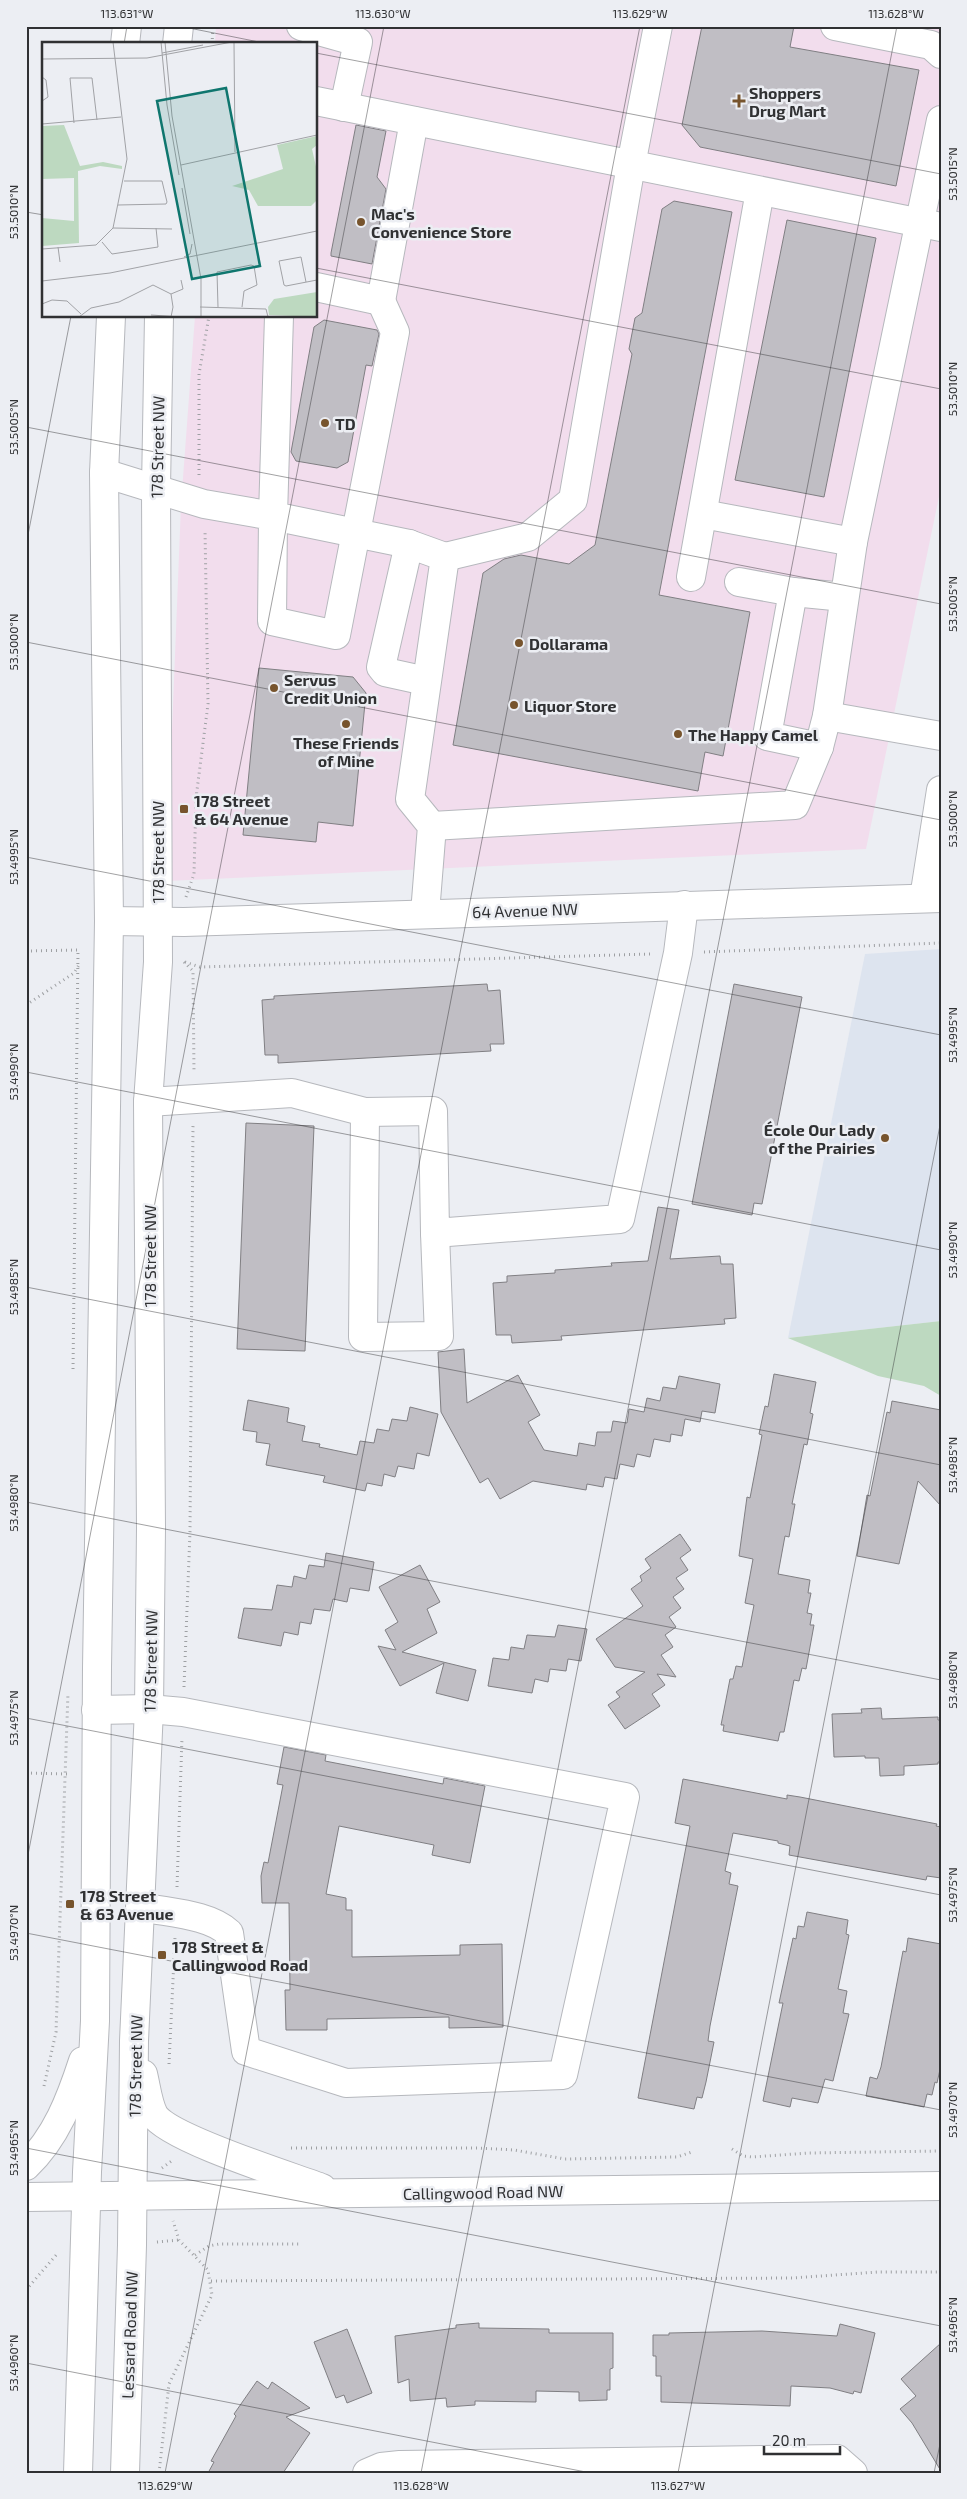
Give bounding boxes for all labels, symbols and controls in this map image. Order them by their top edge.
text: 113.631°W [100,6,154,20]
text: 113.630°W [355,6,411,20]
text: 113.629°W [612,6,668,20]
text: 113.628°W [868,6,924,20]
inset map [42,42,318,318]
place label: Shoppers Drug Mart [749,83,827,120]
marker: Shoppers Drug Mart [733,95,745,107]
text: 53.5015°N [945,147,959,201]
text: 53.5010°N [6,185,20,239]
place label: Mac's Convenience Store [371,204,512,241]
marker: Mac's Convenience Store [355,216,367,228]
text: 53.5010°N [945,362,959,416]
street label: 178 Street NW [147,396,167,498]
text: 53.5005°N [6,399,20,455]
place label: TD [335,414,356,433]
marker: TD [319,417,331,429]
text: 53.5005°N [945,576,959,632]
text: 53.5000°N [6,614,20,670]
place label: Dollarama [529,634,608,653]
marker: Dollarama [513,637,525,649]
place label: Servus Credit Union [284,670,377,707]
marker: Servus Credit Union [268,682,280,694]
place label: Liquor Store [524,696,616,715]
marker: Liquor Store [508,699,520,711]
marker: These Friends of Mine [340,718,352,730]
place label: The Happy Camel [688,725,819,745]
marker: The Happy Camel [672,728,684,740]
place label: These Friends of Mine [293,733,399,770]
place label: 178 Street & 64 Avenue [194,791,289,828]
text: 53.5000°N [945,791,959,847]
street label: 178 Street NW [148,801,167,903]
marker: 178 Street & 64 Avenue [178,803,190,815]
text: 53.4995°N [6,829,20,885]
street label: 64 Avenue NW [472,899,578,921]
text: 53.4995°N [945,1007,959,1063]
text: 53.4990°N [6,1044,20,1100]
place label: École Our Lady of the Prairies [764,1120,875,1157]
marker: École Our Lady of the Prairies [879,1132,891,1144]
street label: 178 Street NW [140,1205,159,1307]
text: 53.4990°N [945,1222,959,1278]
text: 53.4985°N [6,1259,20,1315]
text: 53.4985°N [945,1437,959,1493]
text: 53.4980°N [6,1474,20,1532]
street label: 178 Street NW [140,1610,160,1712]
text: 53.4980°N [945,1651,959,1709]
text: 53.4975°N [6,1690,20,1746]
text: 53.4975°N [945,1867,959,1923]
place label: 178 Street & 63 Avenue [80,1886,173,1923]
marker: 178 Street & 63 Avenue [64,1898,76,1910]
text: 53.4970°N [6,1905,20,1961]
place label: 178 Street & Callingwood Road [172,1937,308,1974]
marker: 178 Street & Callingwood Road [156,1949,168,1961]
street label: 178 Street NW [125,2015,145,2117]
text: 53.4970°N [945,2082,959,2138]
text: 53.4965°N [6,2120,20,2176]
street label: Callingwood Road NW [403,2181,563,2203]
street label: Lessard Road NW [117,2271,141,2399]
text: 53.4965°N [945,2297,959,2353]
text: 53.4960°N [6,2335,20,2391]
scale bar [764,2424,841,2456]
text: 20 m [772,2431,806,2449]
text: 113.629°W [137,2478,193,2492]
text: 113.628°W [393,2478,449,2492]
text: 113.627°W [651,2478,705,2492]

